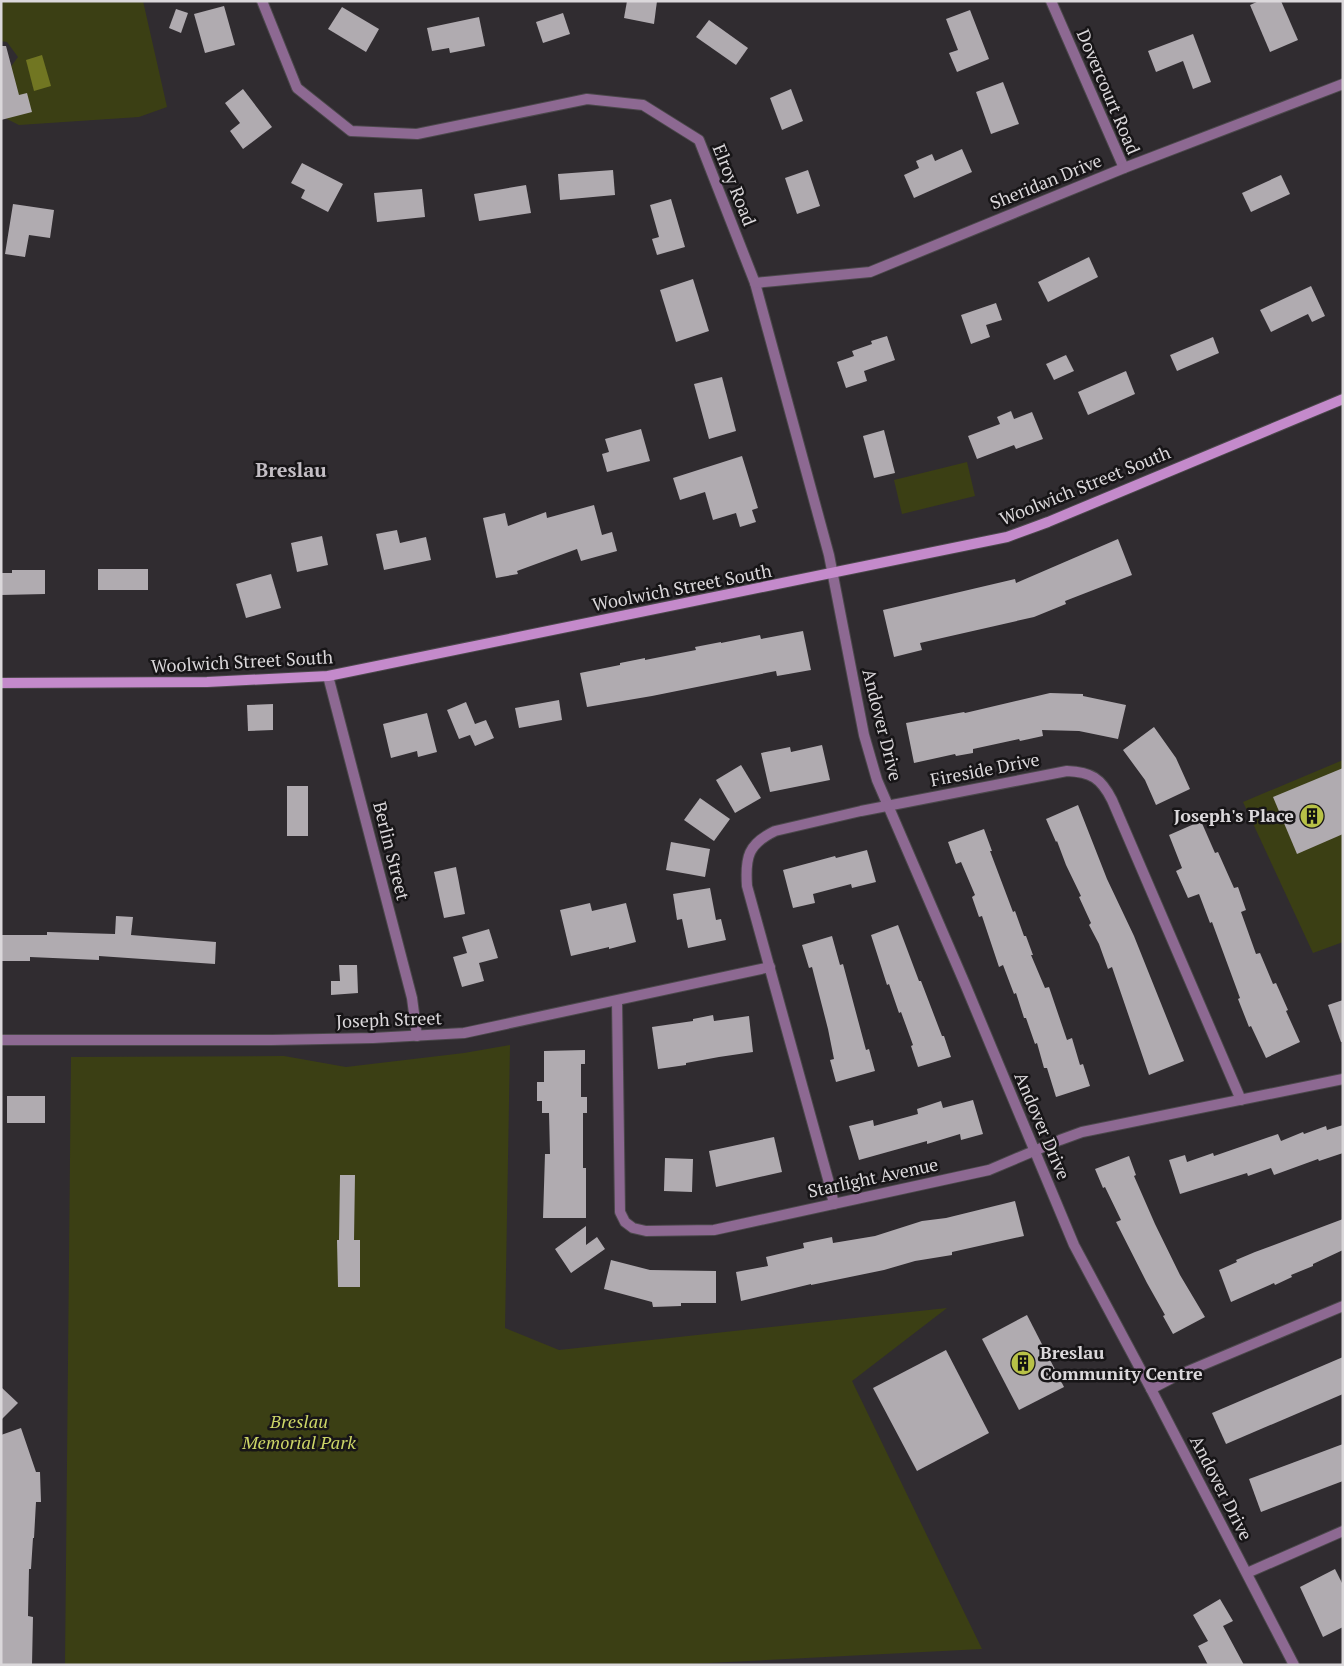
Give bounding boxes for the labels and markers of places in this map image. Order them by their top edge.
place label: Joseph's Place [1174,803,1294,827]
building icon: Joseph's Place [1299,803,1325,829]
place label: Breslau Community Centre [1040,1340,1203,1385]
building icon: Breslau Community Centre [1010,1350,1036,1376]

